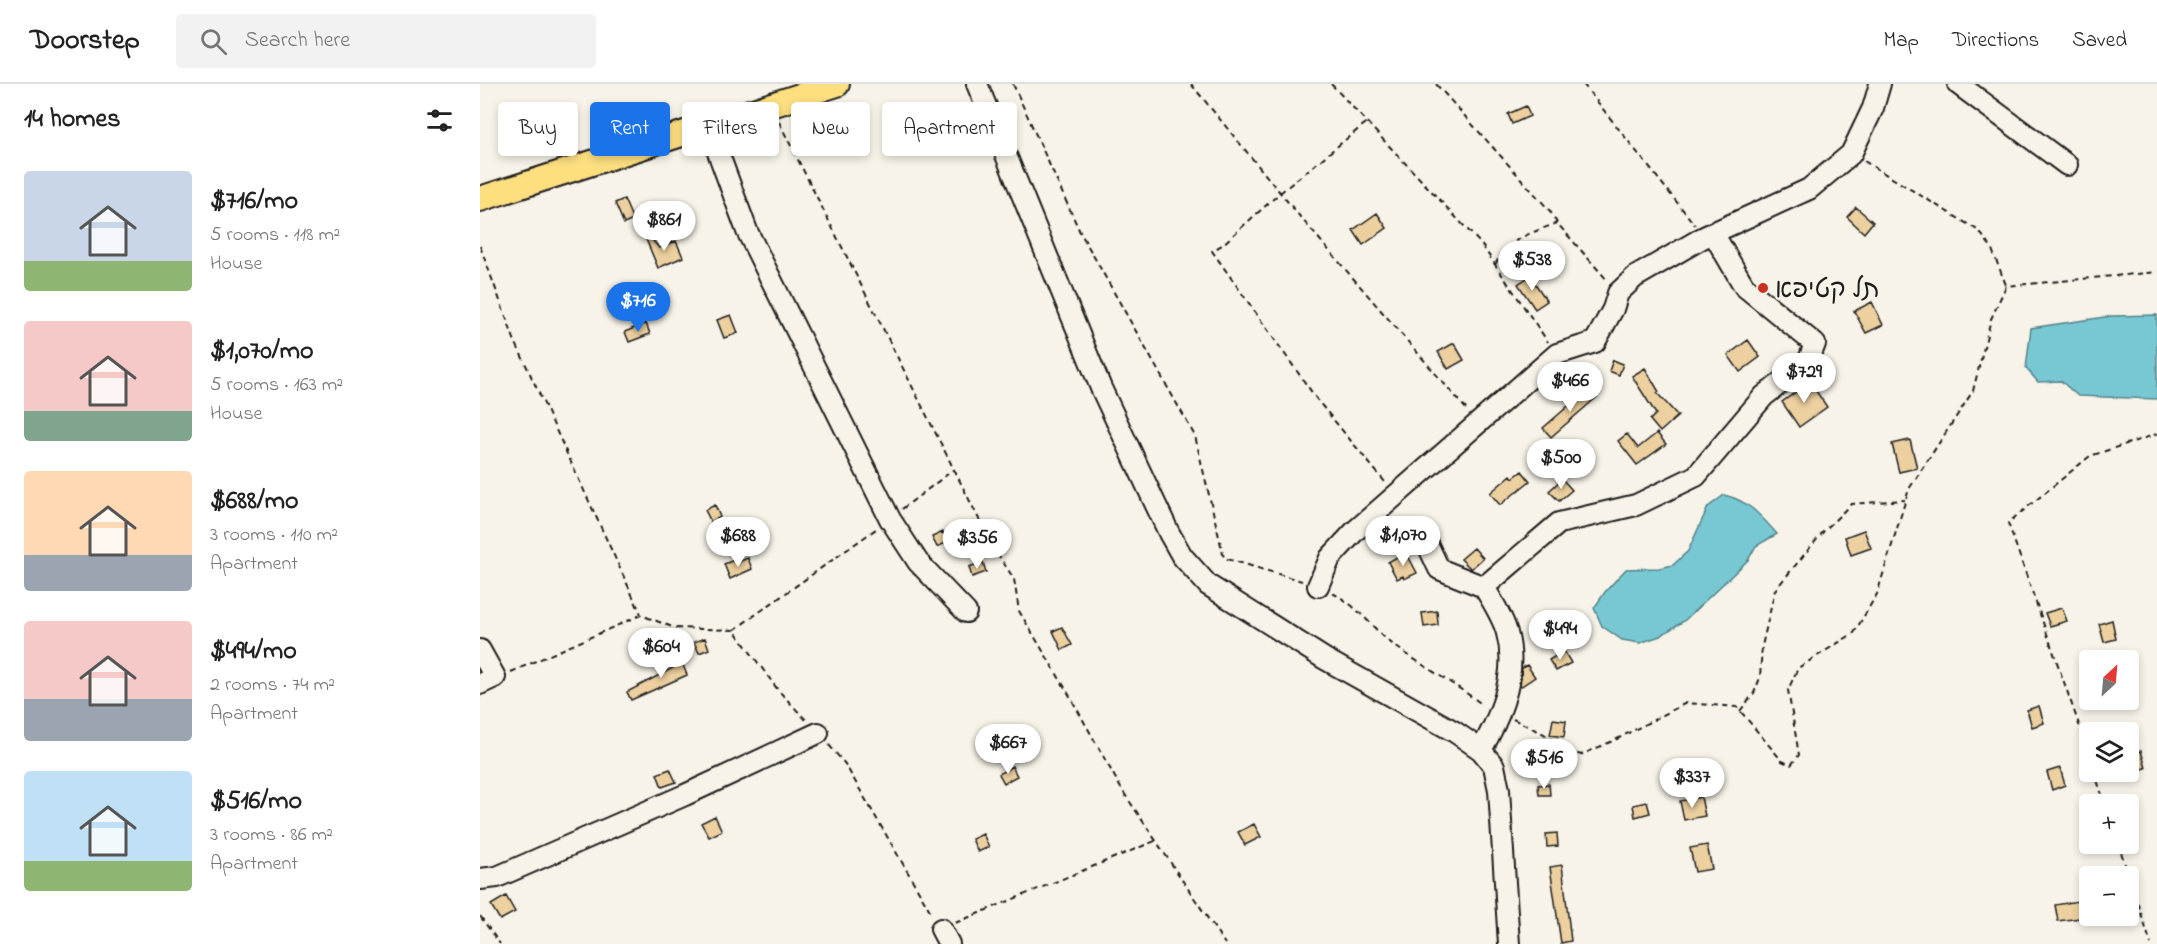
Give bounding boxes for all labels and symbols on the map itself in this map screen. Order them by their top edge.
pin: $861 [628,201,700,252]
pin: $538 [1496,241,1568,292]
place label: תל קטיפא [1775,272,1880,310]
marker: תל קטיפא [1756,281,1770,295]
pin: $716 [602,282,674,333]
pin: $729 [1768,353,1840,404]
pin: $466 [1534,362,1606,413]
pin: $500 [1525,439,1597,490]
pin: $1,070 [1354,516,1452,567]
pin: $688 [702,517,774,568]
pin: $356 [941,519,1013,570]
pin: $494 [1524,610,1596,661]
pin: $604 [625,628,697,679]
north arrow [2079,650,2139,710]
pin: $667 [972,724,1044,775]
pin: $516 [1508,739,1580,790]
pin: $337 [1656,758,1728,809]

